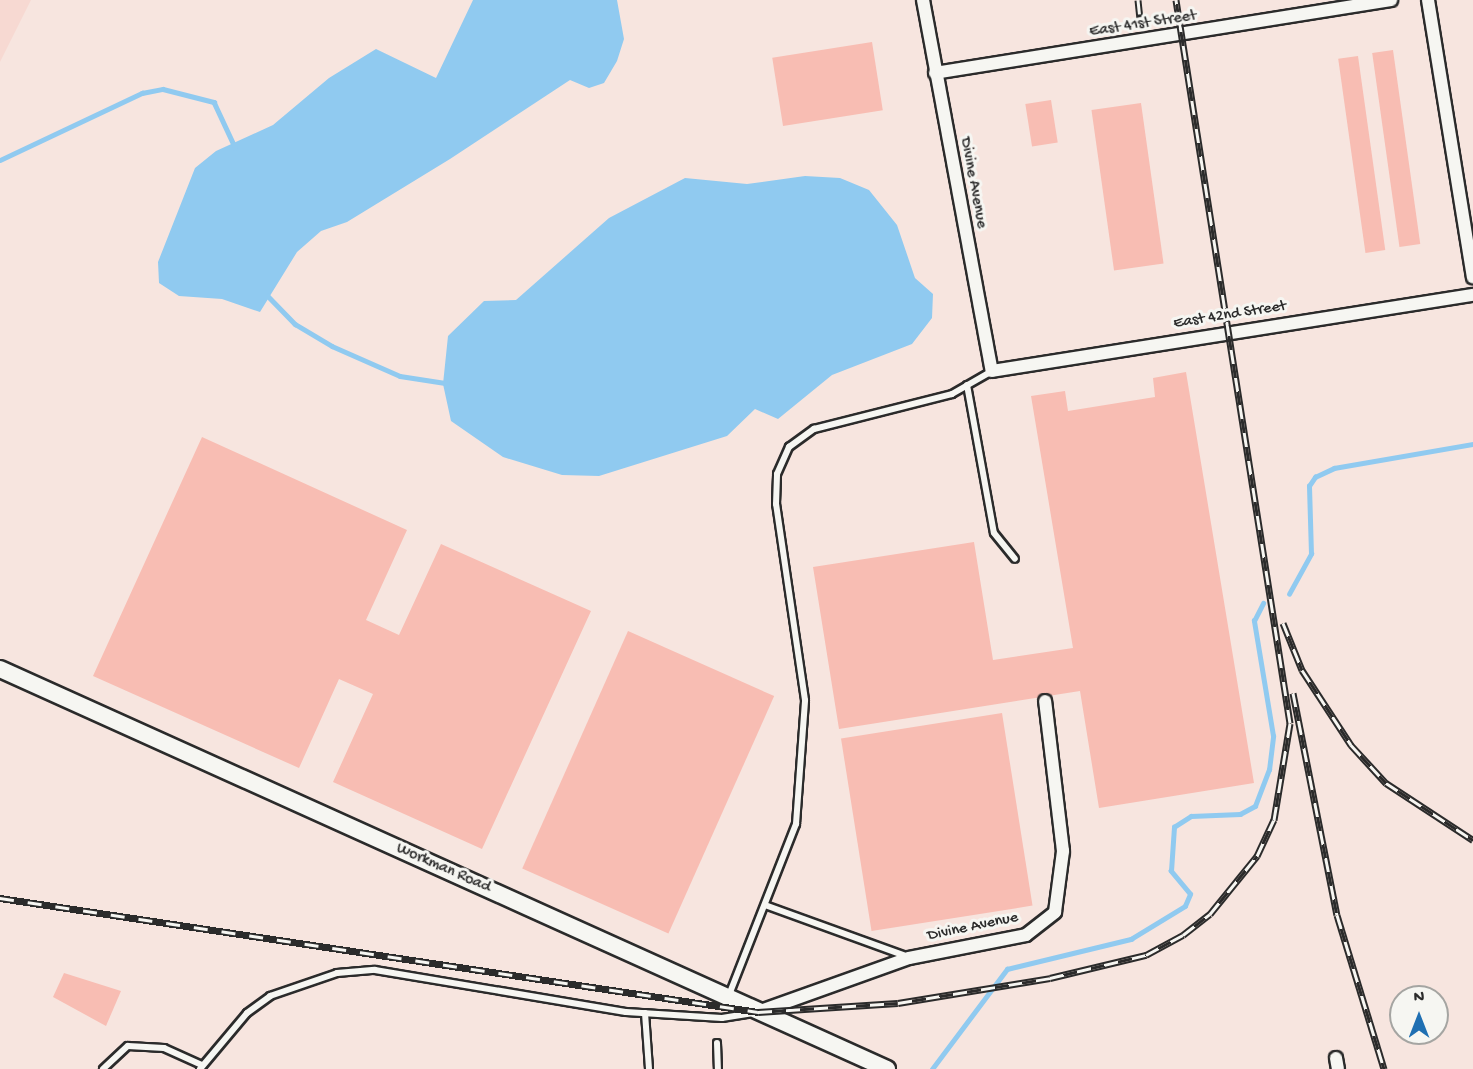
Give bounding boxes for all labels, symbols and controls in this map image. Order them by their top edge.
street label: East 41st Street [1088,7,1198,43]
street label: Divine Avenue [954,136,990,230]
street label: East 42nd Street [1172,298,1288,334]
street label: Workman Road [393,840,493,898]
street label: Divine Avenue [926,909,1020,947]
north arrow [1389,985,1449,1045]
text: N [1414,989,1424,1008]

